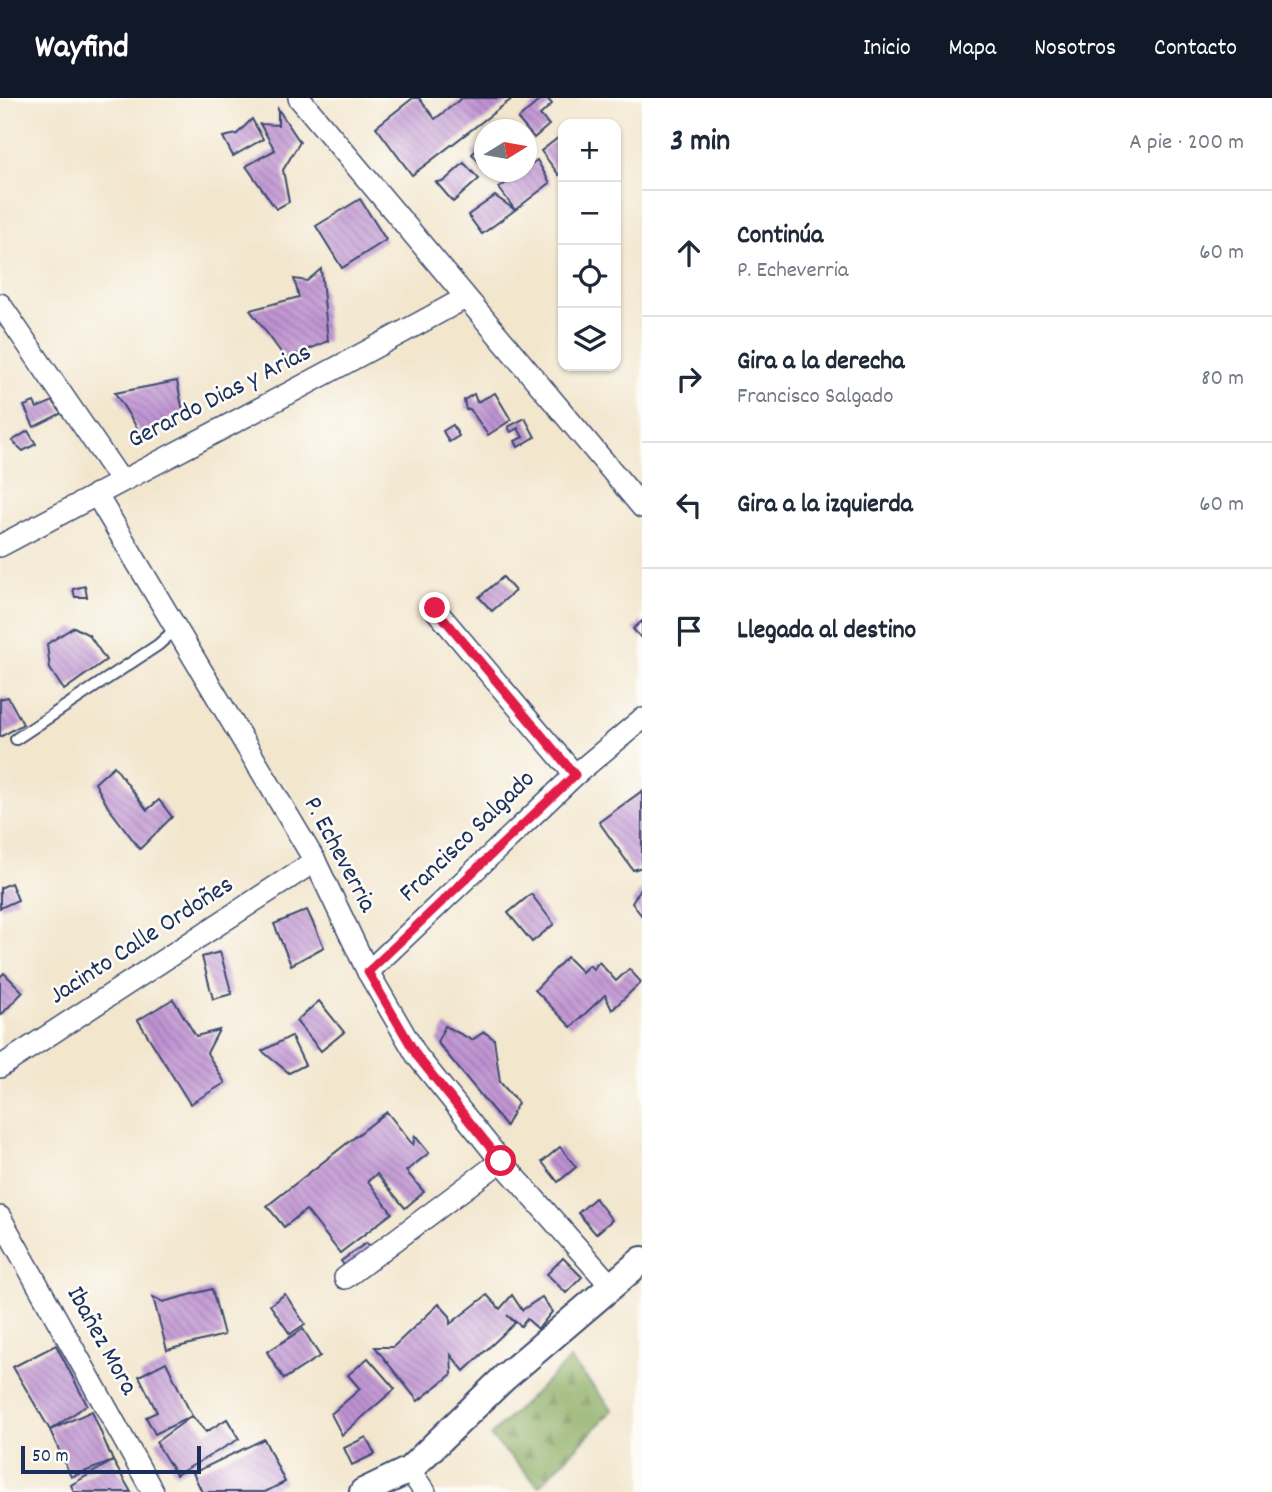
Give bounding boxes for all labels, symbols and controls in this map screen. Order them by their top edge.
text: Wayfind [35,26,129,73]
text: Inicio [863,32,911,66]
text: Mapa [949,32,996,66]
text: Nosotros [1034,32,1116,66]
text: Contacto [1154,32,1237,66]
north arrow [474,119,537,182]
map controls [558,119,621,371]
button: + [558,119,621,182]
text: 3 min [670,122,730,165]
text: A pie · 200 m [1129,127,1244,160]
button: − [558,182,621,245]
text: Continúa [737,218,823,255]
icon: ahead [670,234,708,272]
text: 60 m [1199,237,1244,270]
button: locate [558,245,621,308]
text: P. Echeverria [737,255,849,288]
button: layers [558,308,621,371]
street label: Gerardo Dias y Arias [122,335,318,459]
text: Gira a la derecha [737,344,904,381]
icon: right [670,360,708,398]
text: 80 m [1201,363,1244,396]
text: Francisco Salgado [737,381,893,414]
icon: left [670,486,708,524]
text: Gira a la izquierda [737,487,913,524]
text: 60 m [1199,489,1244,522]
route end [419,592,450,623]
icon: arrive [670,612,708,650]
text: Llegada al destino [737,613,916,650]
street label: Francisco Salgado [392,762,544,912]
street label: P. Echeverria [293,791,385,920]
street label: Jacinto Calle Ordoñes [42,867,242,1015]
route start [485,1145,516,1176]
street label: Ibañez Mora [56,1280,147,1403]
scale bar [21,1443,201,1475]
text: 50 m [32,1444,69,1471]

